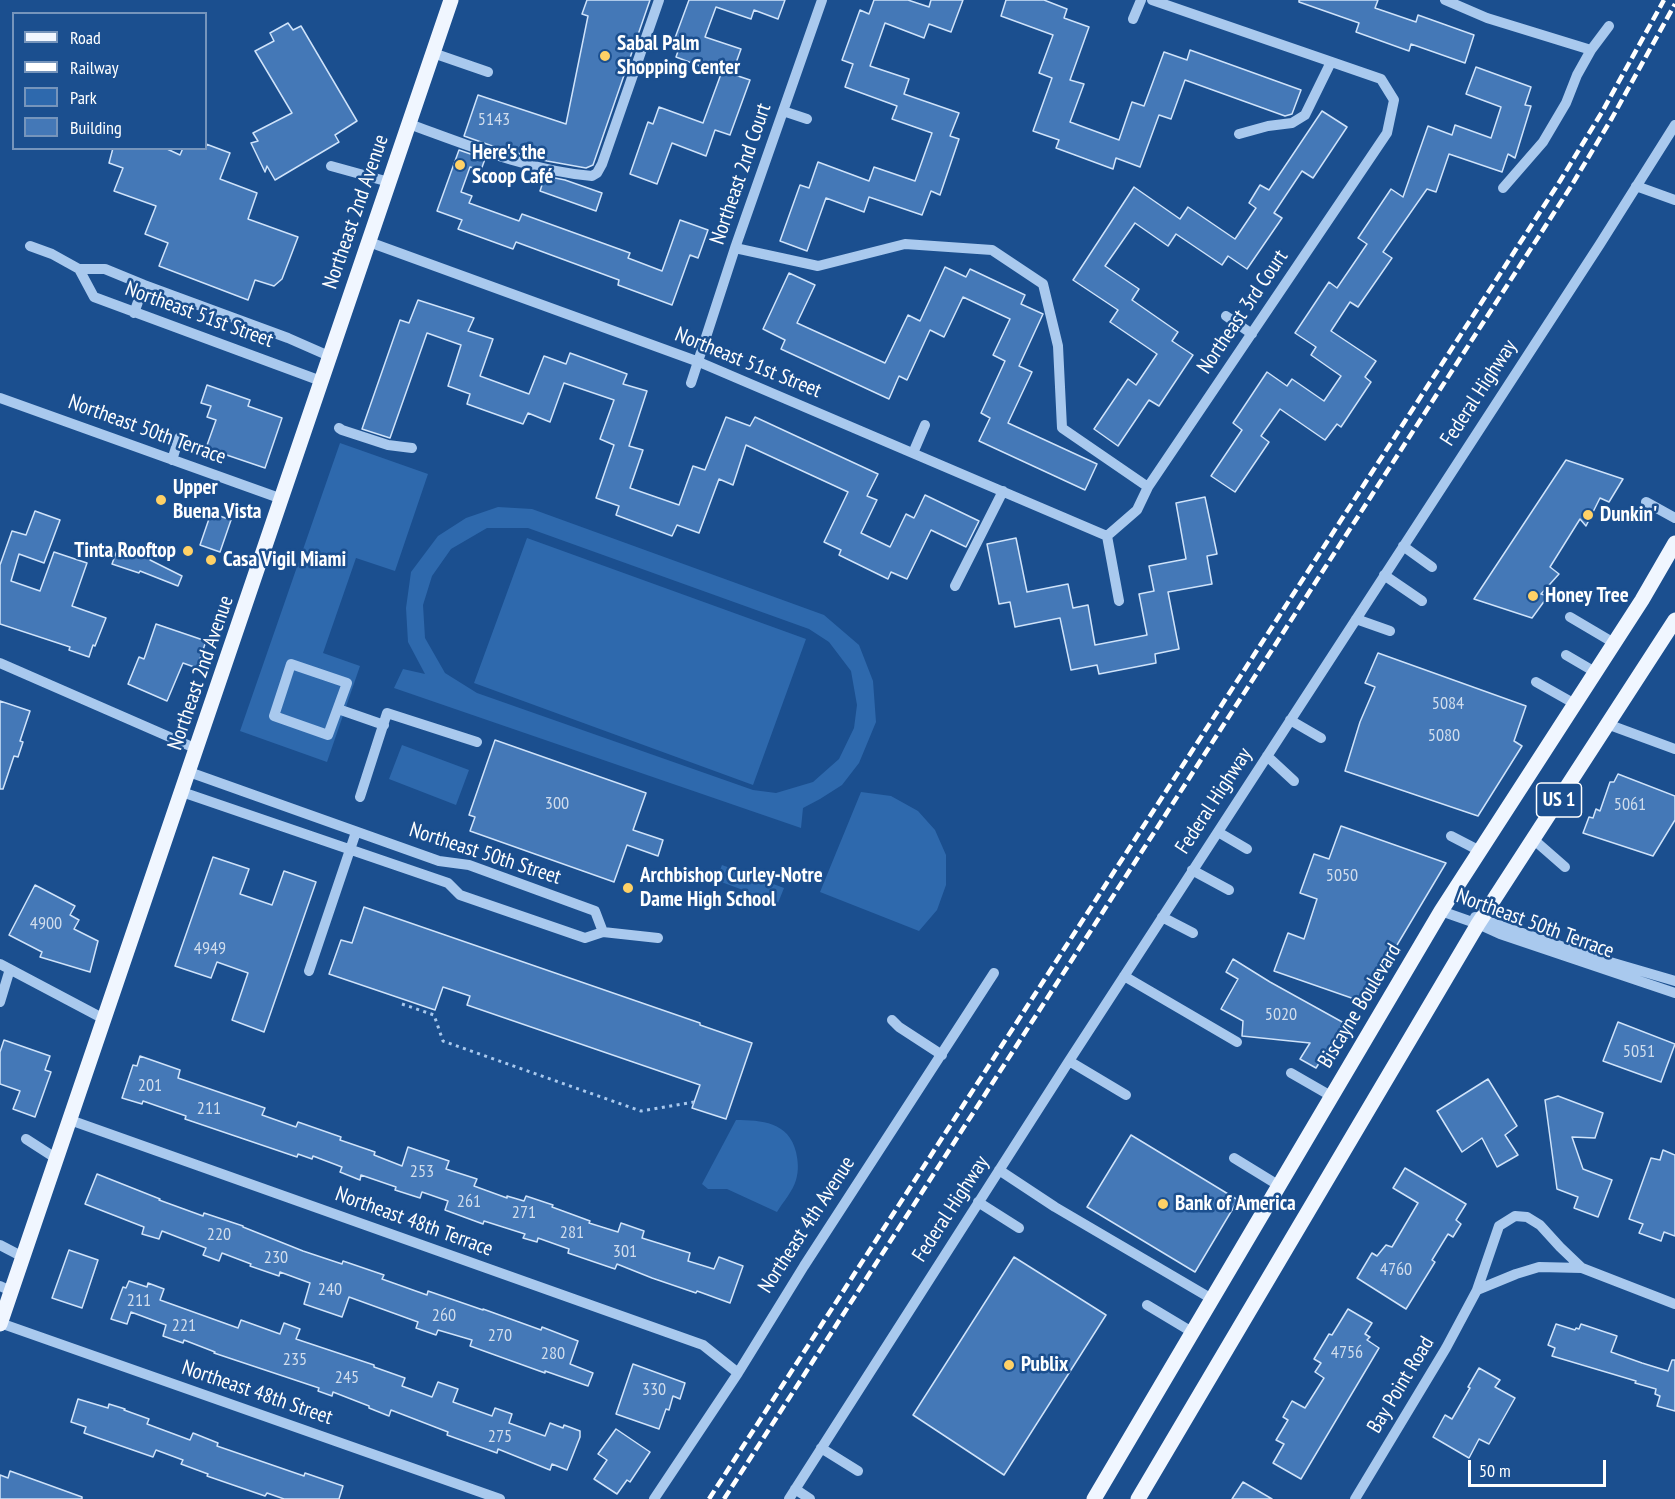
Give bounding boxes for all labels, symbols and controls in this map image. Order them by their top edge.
legend [12,12,207,150]
text: Road [70,26,101,49]
place label: Sabal Palm Shopping Center [617,31,740,81]
marker: Sabal Palm Shopping Center [598,49,612,63]
text: Railway [70,56,119,79]
text: Park [70,86,97,109]
street label: Northeast 2nd Court [705,100,777,248]
house number: 5143 [478,109,510,131]
text: Building [70,116,122,139]
street label: Northeast 2nd Avenue [318,132,394,292]
place label: Here's the Scoop Café [472,140,553,190]
marker: Here's the Scoop Café [453,158,467,172]
street label: Northeast 3rd Court [1192,245,1294,379]
street label: Northeast 51st Street [122,277,276,353]
street label: Northeast 51st Street [671,322,825,404]
street label: Federal Highway [1435,335,1523,451]
street label: Northeast 50th Terrace [65,390,229,470]
place label: Upper Buena Vista [173,475,261,525]
marker: Upper Buena Vista [154,493,168,507]
place label: Dunkin' [1600,502,1657,528]
marker: Dunkin' [1581,508,1595,522]
place label: Tinta Rooftop [74,538,176,564]
marker: Tinta Rooftop [181,544,195,558]
place label: Casa Vigil Miami [223,547,346,573]
marker: Casa Vigil Miami [204,553,218,567]
place label: Honey Tree [1545,583,1629,609]
marker: Honey Tree [1526,589,1540,603]
street label: Northeast 2nd Avenue [163,593,239,753]
house number: 5084 [1432,693,1464,715]
house number: 5080 [1428,725,1460,747]
street label: Federal Highway [1170,743,1258,859]
road number: US 1 [1536,783,1582,817]
house number: 300 [545,793,569,815]
house number: 5061 [1614,794,1646,816]
street label: Northeast 50th Street [406,818,564,890]
place label: Archbishop Curley-Notre Dame High School [640,863,823,913]
house number: 5050 [1326,865,1358,887]
marker: Archbishop Curley-Notre Dame High School [621,881,635,895]
street label: Northeast 50th Terrace [1453,884,1617,964]
house number: 4900 [30,913,62,935]
house number: 4949 [194,938,226,960]
street label: Biscayne Boulevard [1313,939,1407,1073]
house number: 5020 [1265,1004,1297,1026]
house number: 5051 [1623,1041,1655,1063]
house number: 201 [138,1075,162,1097]
house number: 211 [197,1098,221,1120]
street label: Federal Highway [907,1151,995,1267]
street label: Northeast 4th Avenue [753,1152,861,1298]
house number: 253 [410,1161,434,1183]
street label: Northeast 48th Terrace [332,1182,496,1262]
house number: 261 [457,1191,481,1213]
place label: Bank of America [1175,1191,1296,1217]
marker: Bank of America [1156,1197,1170,1211]
house number: 271 [512,1202,536,1224]
house number: 281 [560,1222,584,1244]
house number: 220 [207,1224,231,1246]
house number: 301 [613,1241,637,1263]
house number: 230 [264,1247,288,1269]
house number: 4760 [1380,1259,1412,1281]
house number: 240 [318,1279,342,1301]
house number: 211 [127,1290,151,1312]
house number: 260 [432,1305,456,1327]
house number: 221 [172,1315,196,1337]
house number: 270 [488,1325,512,1347]
street label: Bay Point Road [1362,1332,1440,1438]
house number: 4756 [1331,1342,1363,1364]
house number: 280 [541,1343,565,1365]
house number: 235 [283,1349,307,1371]
place label: Publix [1021,1352,1068,1378]
street label: Northeast 48th Street [178,1355,336,1431]
marker: Publix [1002,1358,1016,1372]
house number: 245 [335,1367,359,1389]
house number: 330 [642,1379,666,1401]
house number: 275 [488,1426,512,1448]
scale bar [1471,1448,1609,1486]
text: 50 m [1479,1459,1511,1482]

